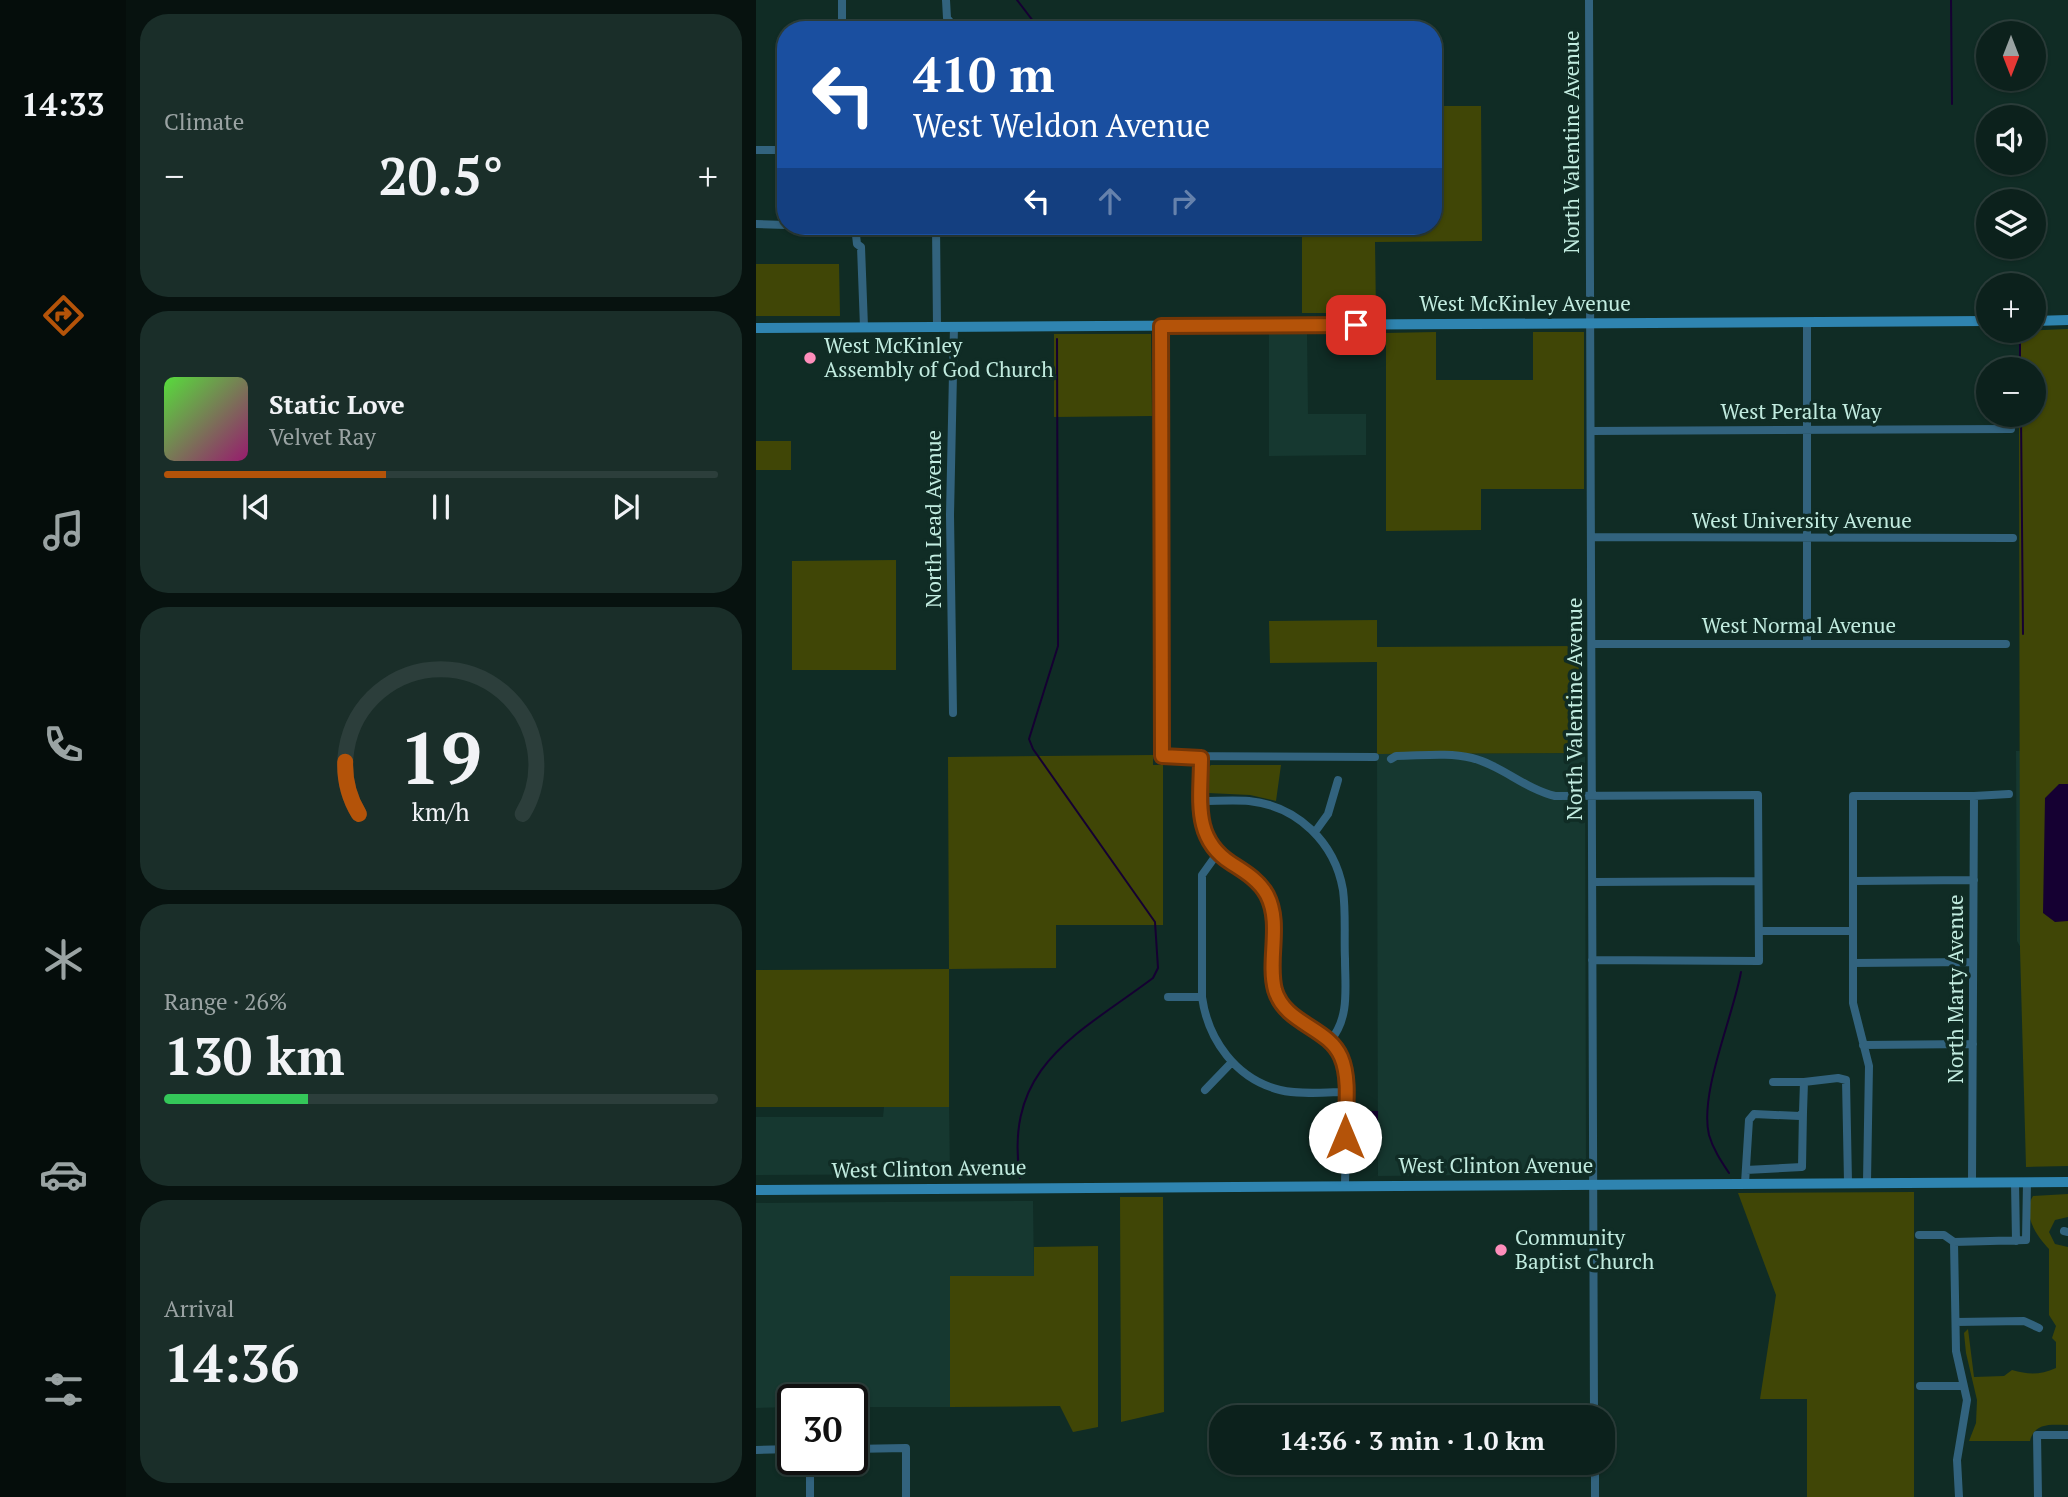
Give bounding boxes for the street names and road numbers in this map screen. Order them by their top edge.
street label: North Valentine Avenue [1557,31,1585,253]
street label: West McKinley Avenue [1419,289,1631,317]
street label: West Peralta Way [1720,397,1882,425]
street label: North Lead Avenue [919,430,947,608]
street label: West University Avenue [1692,506,1912,534]
street label: North Valentine Avenue [1560,598,1588,820]
street label: West Normal Avenue [1702,611,1896,639]
street label: North Marty Avenue [1941,895,1969,1083]
street label: West Clinton Avenue [1399,1151,1593,1179]
street label: West Clinton Avenue [831,1152,1027,1184]

